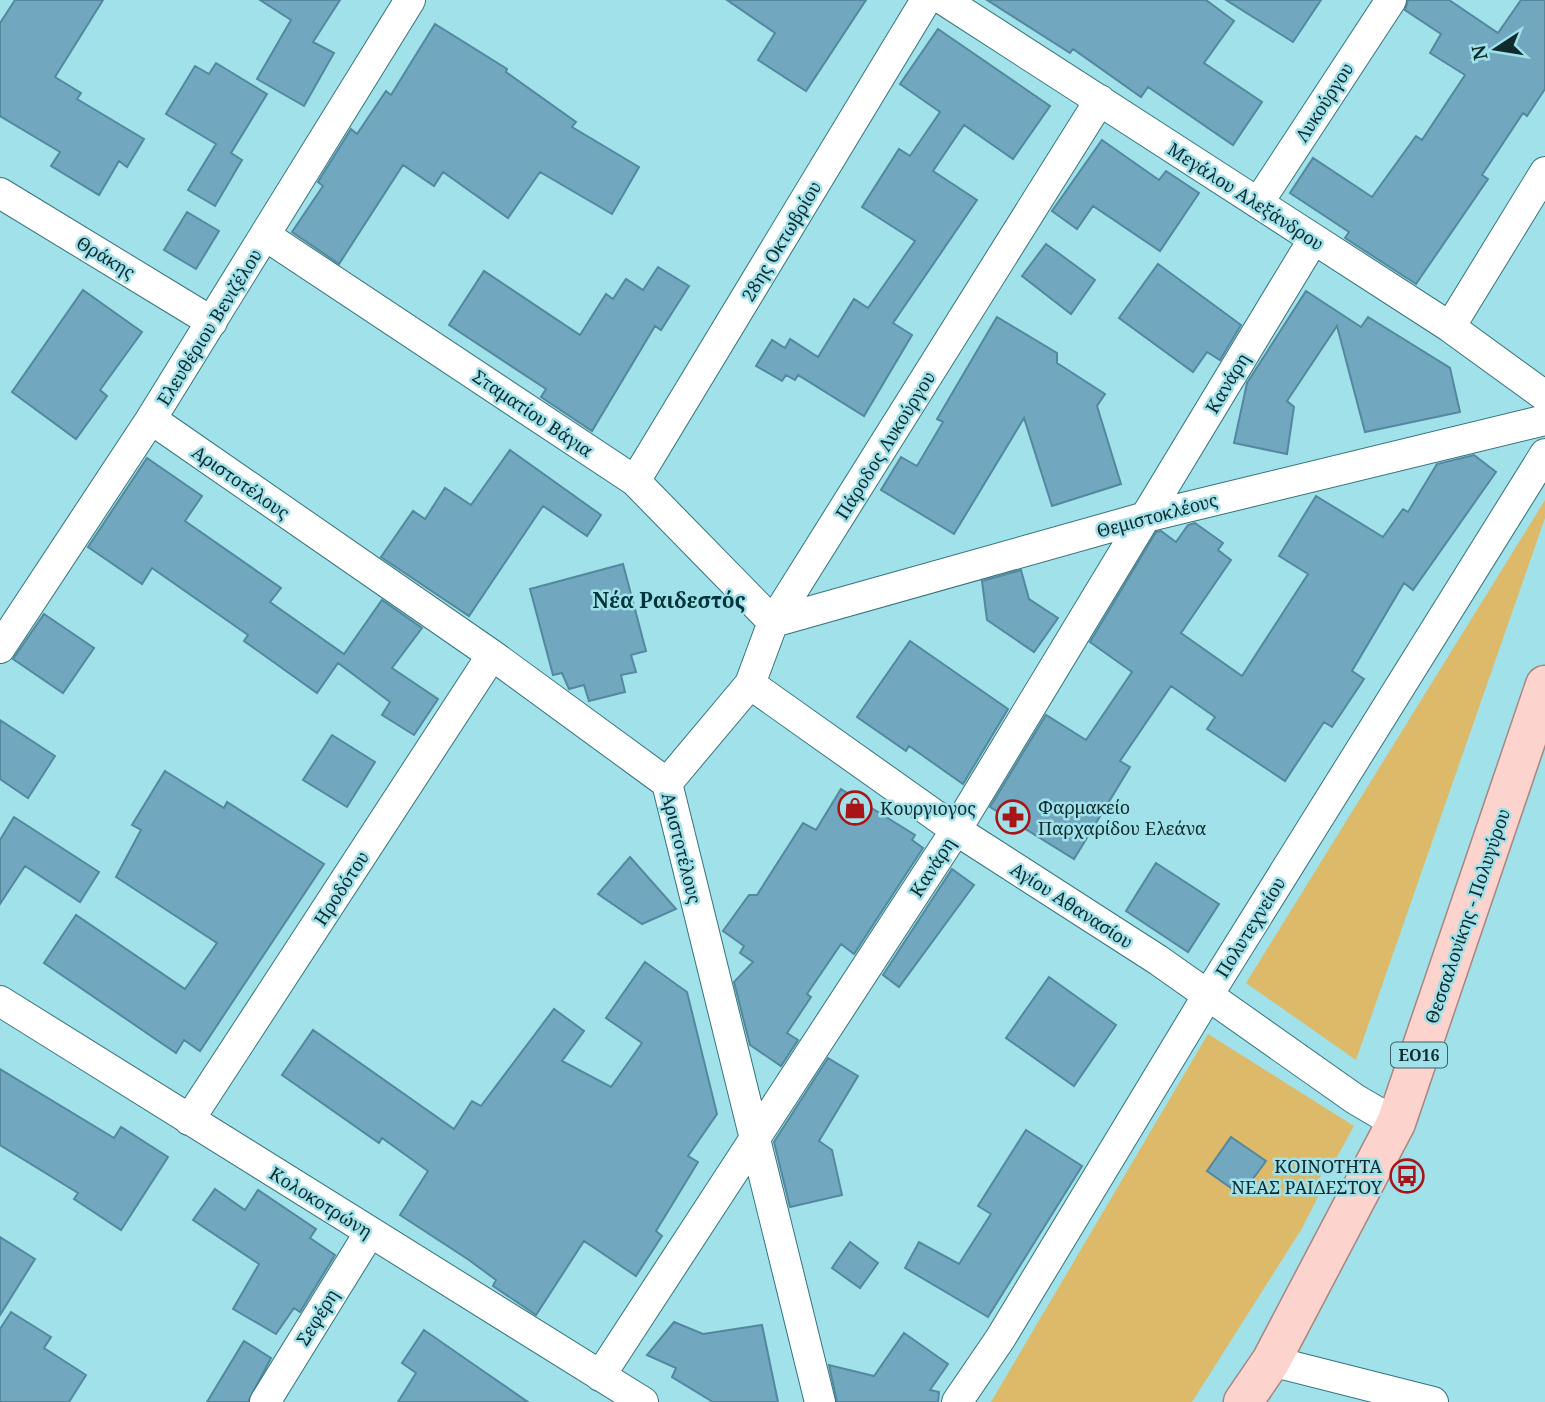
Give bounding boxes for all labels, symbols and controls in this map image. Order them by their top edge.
north arrow [1461,14,1531,84]
text: N [1465,42,1494,63]
street label: Λυκούργου [1289,58,1359,146]
street label: Μεγάλου Αλεξάνδρου [1163,137,1329,255]
street label: 28ης Οκτωβρίου [736,176,826,306]
street label: Θράκης [72,230,140,284]
street label: Ελευθέριου Βενιζέλου [151,244,267,410]
street label: Κανάρη [1200,348,1254,418]
street label: Σταματίου Βάγια [468,364,598,462]
street label: Πάροδος Λυκούργου [830,366,940,524]
street label: Αριστοτέλους [188,440,295,525]
street label: Θεμιστοκλέους [1094,487,1220,543]
district label: Νέα Ραιδεστός [592,586,746,614]
shop icon: Κουργιογος [836,789,874,827]
street label: Αριστοτέλους [657,790,707,906]
place label: Φαρμακείο Παρχαρίδου Ελεάνα [1038,795,1207,840]
place label: Κουργιογος [880,796,976,820]
pharmacy icon: Φαρμακείο Παρχαρίδου Ελεάνα [994,798,1032,836]
street label: Θεσσαλονίκης - Πολυγύρου [1419,805,1515,1027]
street label: Κανάρη [904,833,960,901]
street label: Ηροδότου [308,846,374,930]
street label: Αγίου Αθανασίου [1006,857,1138,953]
street label: Πολυτεχνείου [1210,872,1290,982]
road number: ΕΟ16 [1391,1042,1447,1068]
place label: ΚΟΙΝΟΤΗΤΑ ΝΕΑΣ ΡΑΙΔΕΣΤΟΥ [1231,1154,1383,1199]
bus stop icon: ΚΟΙΝΟΤΗΤΑ ΝΕΑΣ ΡΑΙΔΕΣΤΟΥ [1388,1157,1426,1195]
street label: Κολοκοτρώνη [265,1161,377,1243]
street label: Σεφέρη [290,1284,344,1350]

